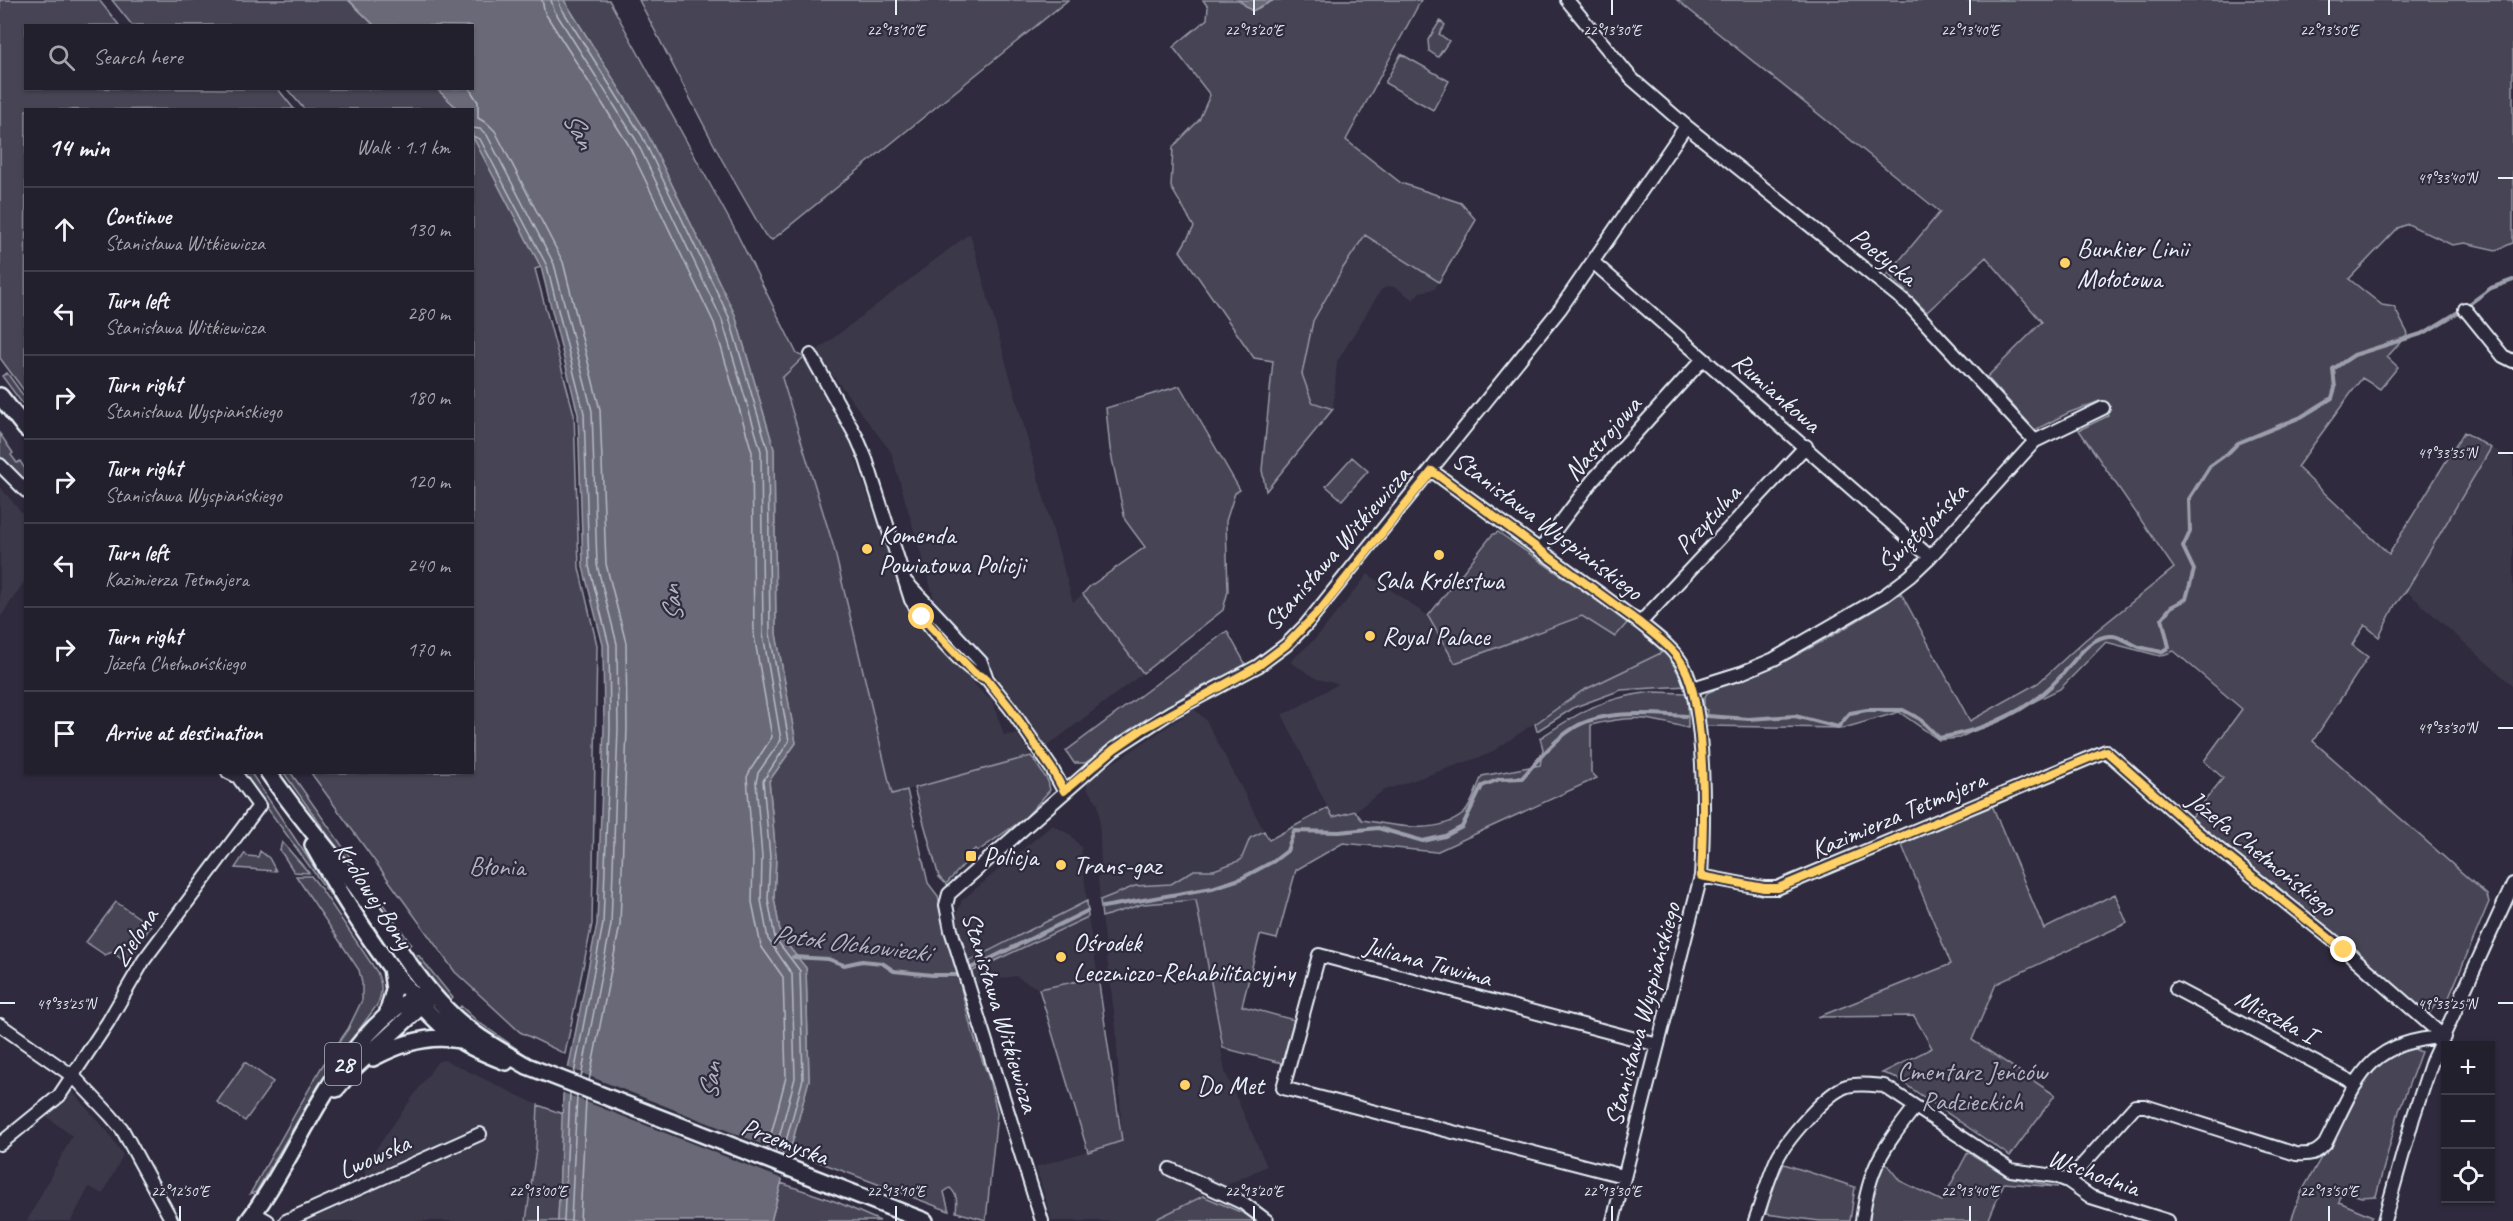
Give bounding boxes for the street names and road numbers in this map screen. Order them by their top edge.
street label: Poetycka [1844,220,1926,295]
street label: Rumiankowa [1726,345,1829,441]
street label: Nastrojowa [1556,388,1649,488]
street label: Stanisława Wyspiańskiego [1446,443,1651,609]
street label: Stanisława Witkiewicza [1256,458,1418,638]
street label: Świętojańska [1870,474,1976,580]
street label: Przytulna [1667,477,1749,561]
street label: Kazimierza Tetmajera [1806,762,1993,866]
street label: Józefa Chełmońskiego [2179,782,2344,925]
street label: Królowej Bony [327,835,422,957]
street label: Stanisława Wyspiańskiego [1597,897,1689,1129]
street label: Zielona [103,900,166,973]
street label: Stanisława Witkiewicza [954,908,1047,1118]
street label: Juliana Tuwima [1359,928,1497,995]
street label: Mieszka I [2230,982,2327,1054]
road number: 28 [325,1043,361,1085]
street label: Przemyska [737,1110,834,1174]
street label: Lwowska [333,1126,417,1187]
street label: Wschodnia [2043,1141,2146,1205]

